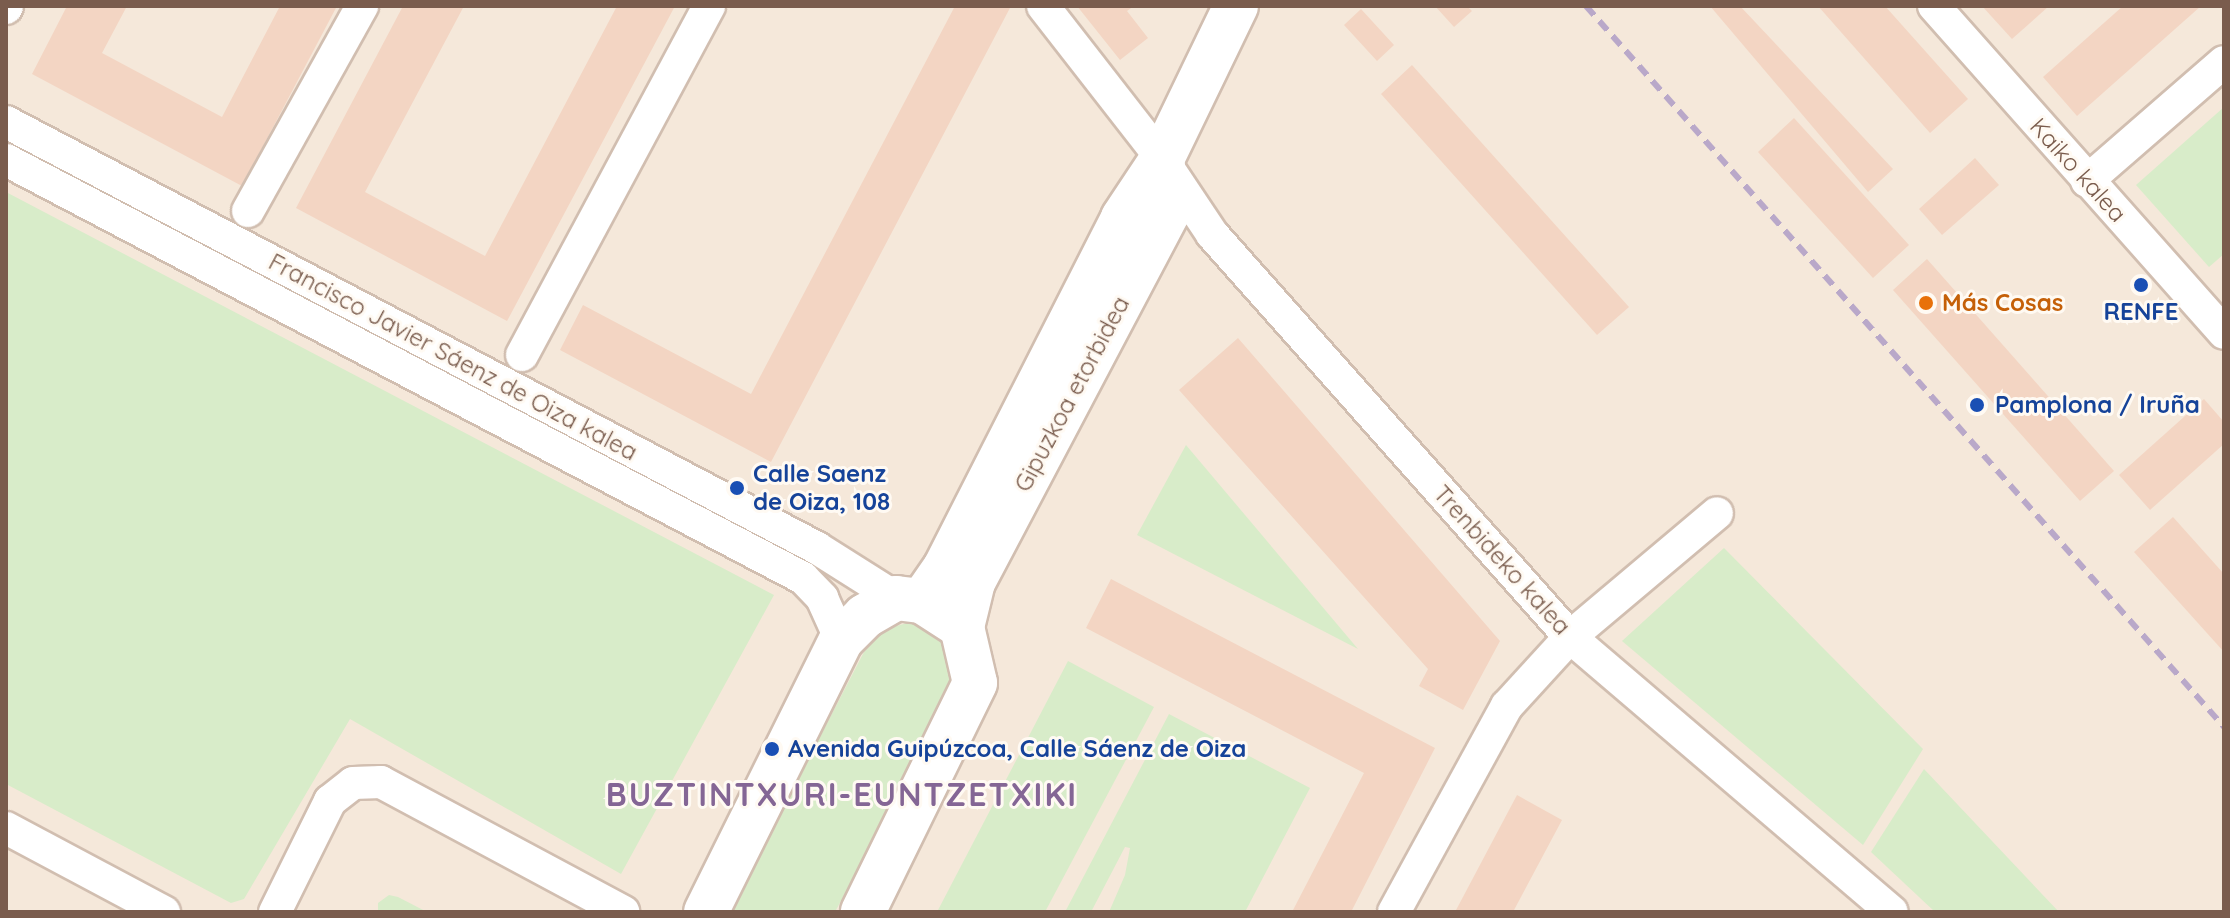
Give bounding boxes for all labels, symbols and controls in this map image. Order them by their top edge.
street label: Kaiko kalea [2024,112,2132,228]
street label: Francisco Javier Sáenz de Oiza kalea [264,247,642,467]
marker: RENFE [2132,276,2150,294]
place label: Más Cosas [1942,289,2063,317]
street label: Gipuzkoa etorbidea [1008,291,1136,497]
marker: Más Cosas [1917,294,1935,312]
place label: RENFE [2103,298,2179,326]
place label: Pamplona / Iruña [1995,391,2200,419]
marker: Pamplona / Iruña [1966,394,1988,416]
place label: Calle Saenz de Oiza, 108 [753,460,890,516]
marker: Calle Saenz de Oiza, 108 [728,479,746,497]
street label: Trenbideko kalea [1427,479,1577,641]
place label: Avenida Guipúzcoa, Calle Sáenz de Oiza [788,735,1246,763]
marker: Avenida Guipúzcoa, Calle Sáenz de Oiza [763,740,781,758]
district label: BUZTINTXURI-EUNTZETXIKI [606,775,1078,813]

